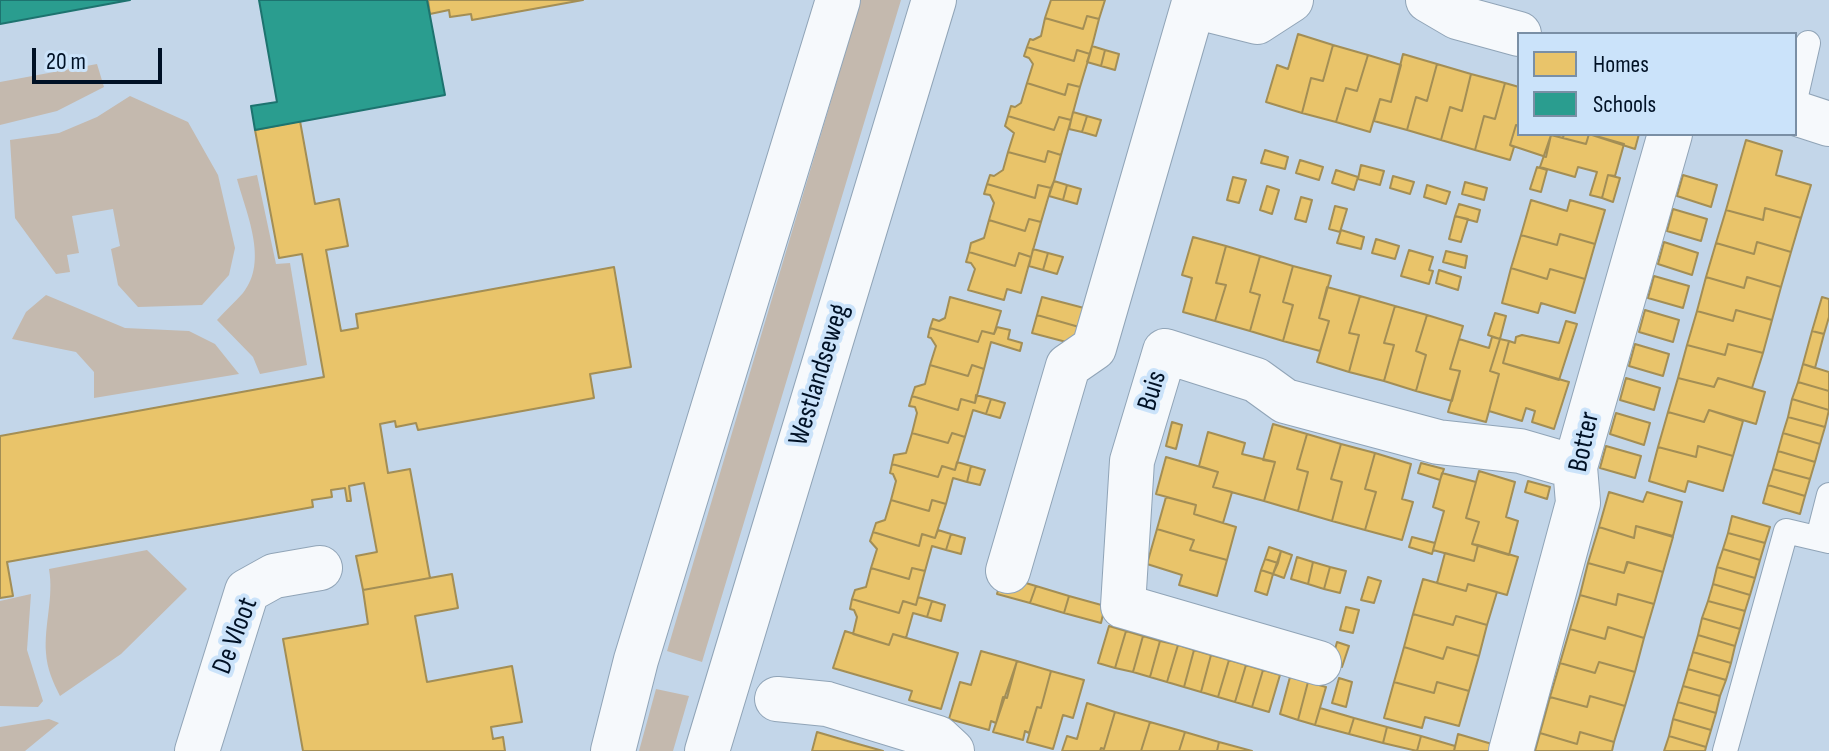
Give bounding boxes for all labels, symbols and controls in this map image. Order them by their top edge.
scale bar [36,32,166,82]
legend [1517,32,1797,136]
text: 20 m [46,47,86,76]
text: Homes [1593,50,1649,79]
text: Schools [1593,90,1656,119]
street label: Westlandseweg [783,300,857,450]
street label: Buis [1131,367,1175,415]
street label: Botter [1562,409,1608,475]
street label: De Vloot [206,593,266,679]

